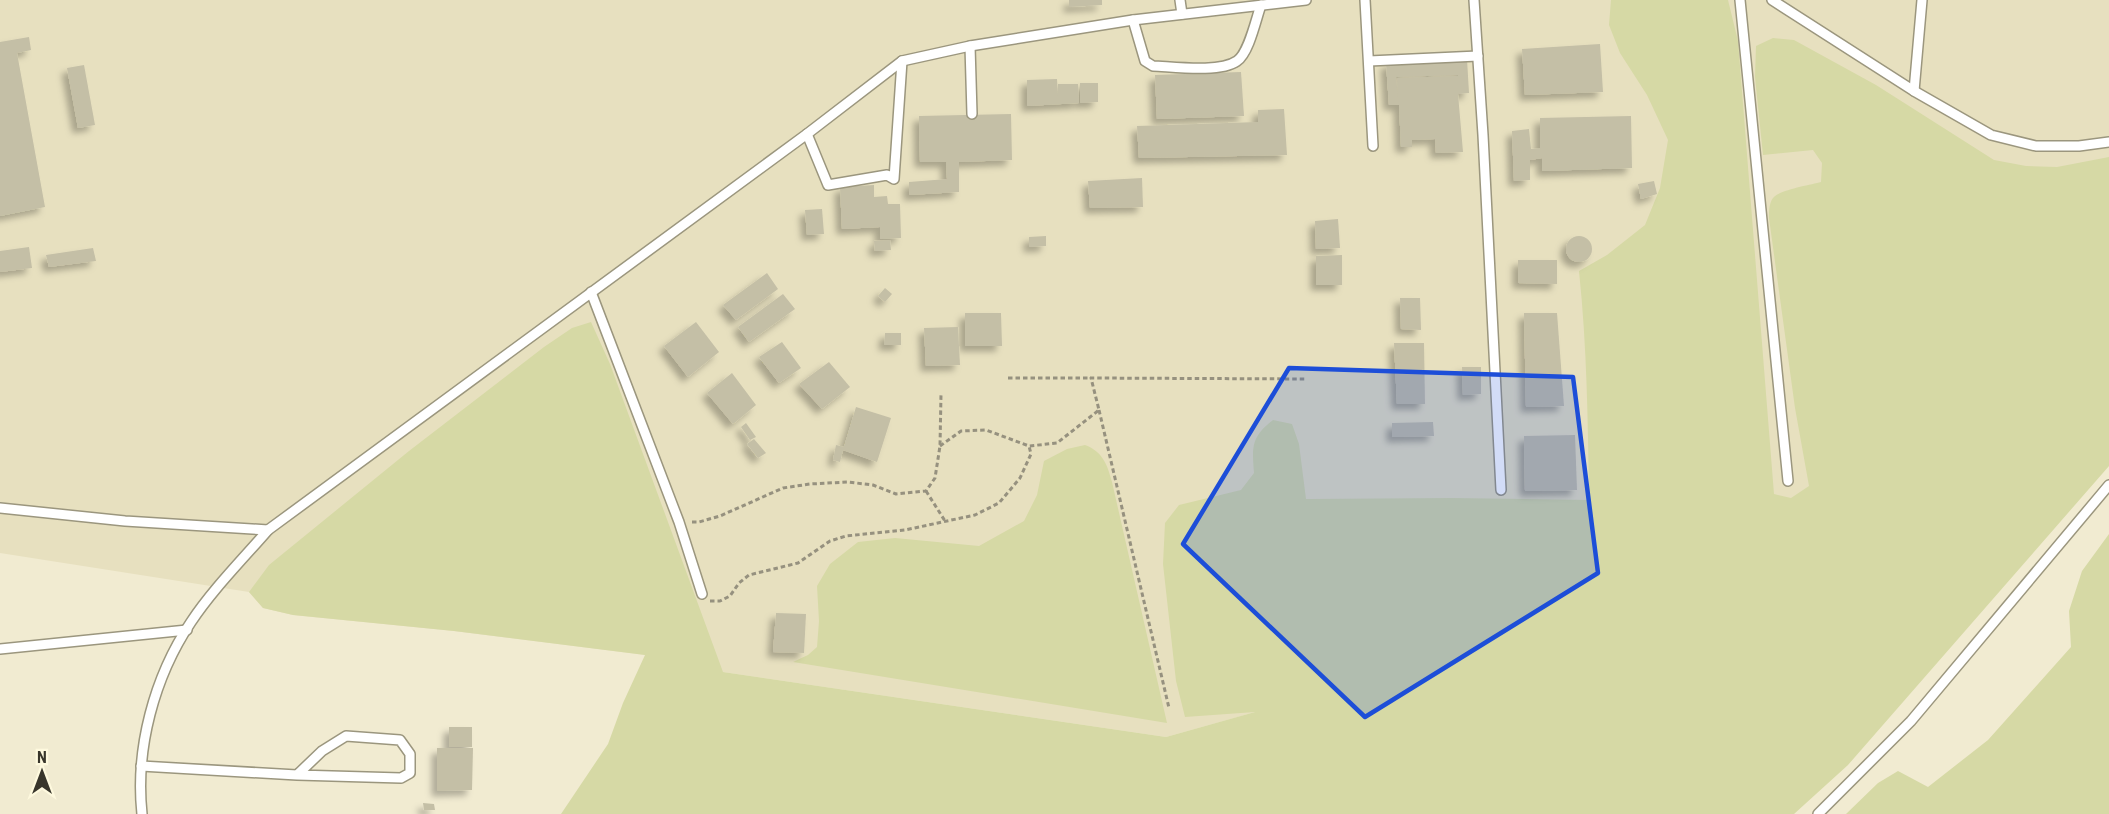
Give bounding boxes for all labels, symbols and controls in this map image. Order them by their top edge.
north arrow [12,742,72,802]
text: N [37,748,47,767]

